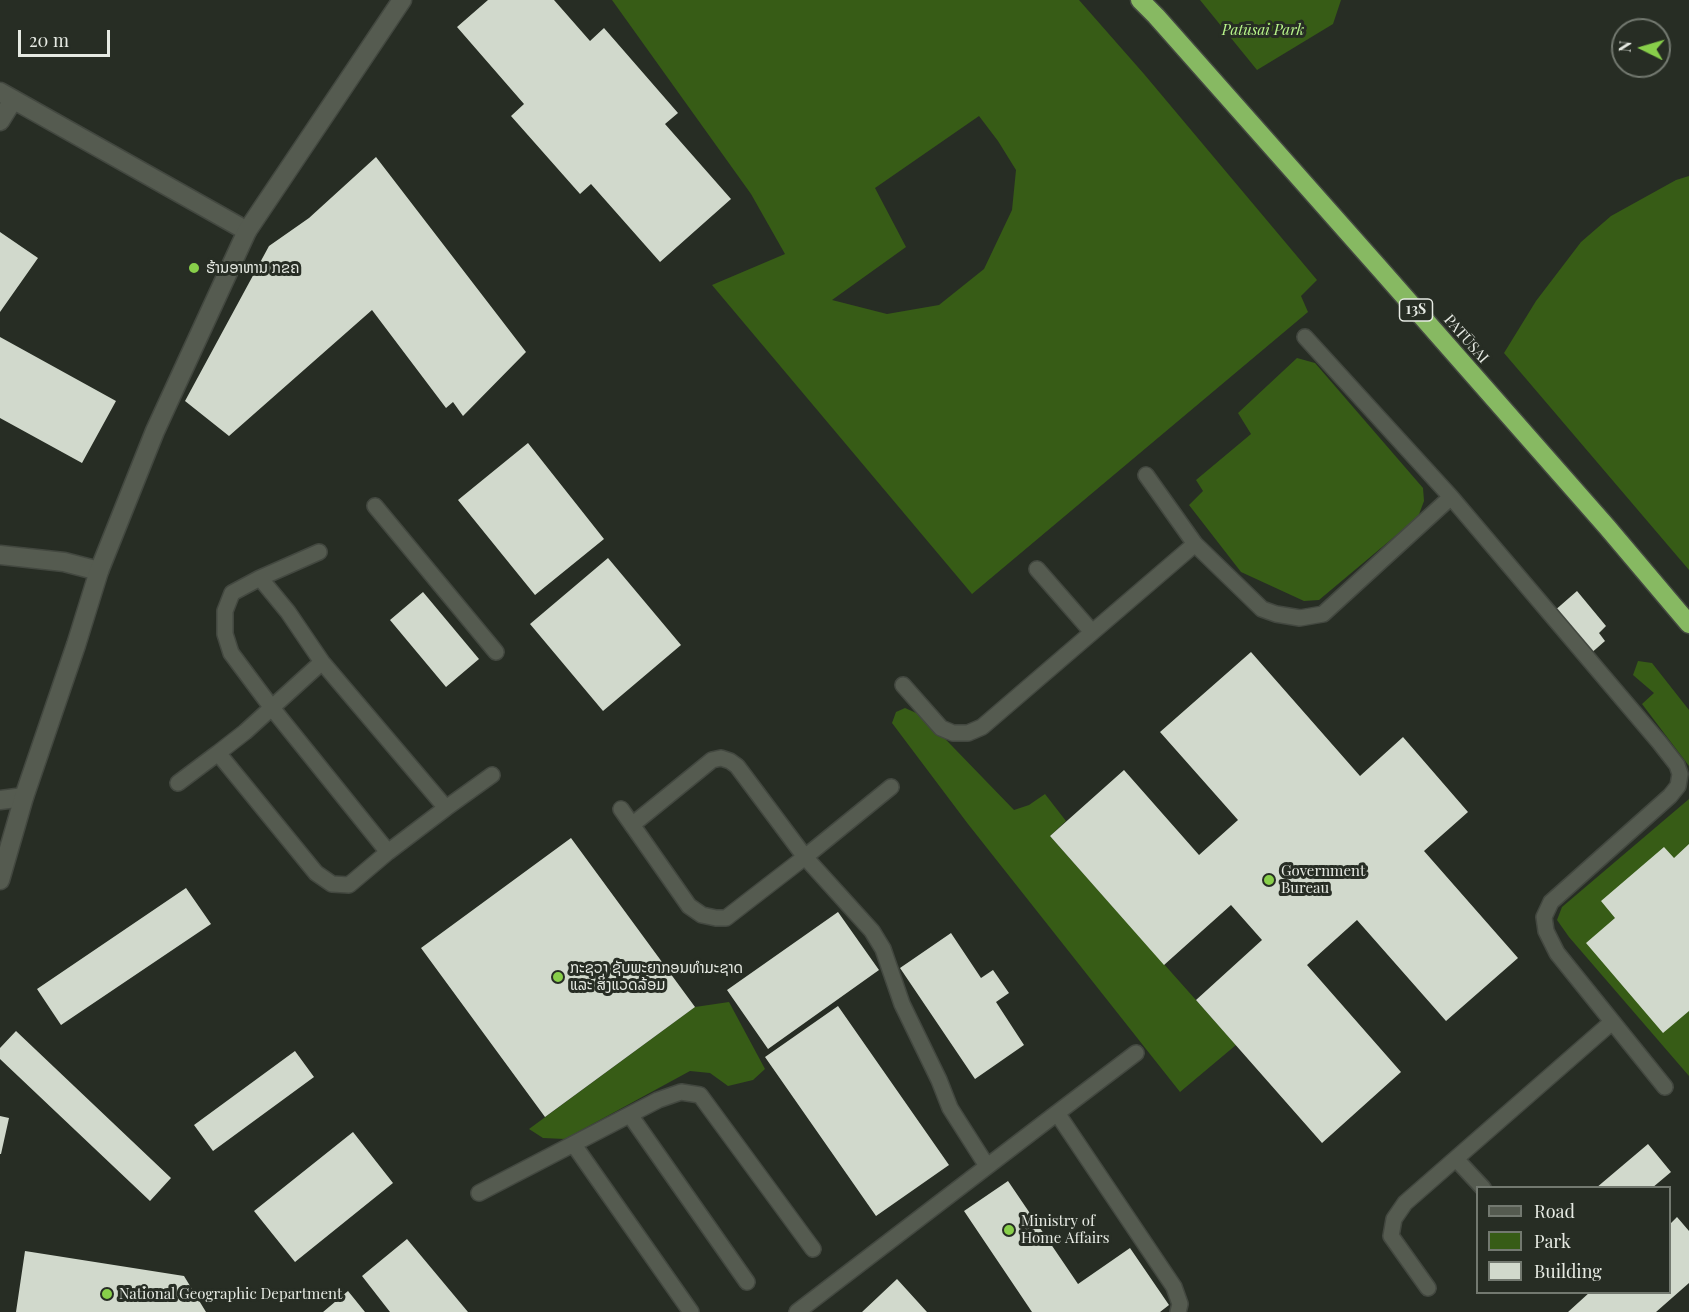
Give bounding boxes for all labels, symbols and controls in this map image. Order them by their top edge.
scale bar [21,18,112,56]
north arrow [1611,18,1671,78]
park label: Patūsai Park [1222,21,1304,39]
text: 20 m [29,28,69,52]
text: N [1614,40,1636,53]
place label: ຮ້ານອາຫານ ກຂຄ [206,259,299,277]
marker: ຮ້ານອາຫານ ກຂຄ [187,261,201,275]
road number: 13S [1400,299,1432,321]
street label: PATŪSAI [1440,311,1492,367]
place label: Government Bureau [1281,862,1365,897]
marker: Government Bureau [1262,873,1276,887]
place label: ກະຊວງ ຊັບພະຍາກອນທຳມະຊາດ ແລະ ສິ່ງແວດລ້ອມ [570,959,743,994]
marker: ກະຊວງ ຊັບພະຍາກອນທຳມະຊາດ ແລະ ສິ່ງແວດລ້ອມ [551,970,565,984]
legend [1476,1186,1671,1294]
text: Road [1534,1199,1575,1223]
place label: Ministry of Home Affairs [1021,1212,1109,1247]
marker: Ministry of Home Affairs [1002,1223,1016,1237]
text: Park [1534,1229,1571,1253]
text: Building [1534,1259,1602,1283]
place label: National Geographic Department [119,1285,342,1303]
marker: National Geographic Department [100,1287,114,1301]

